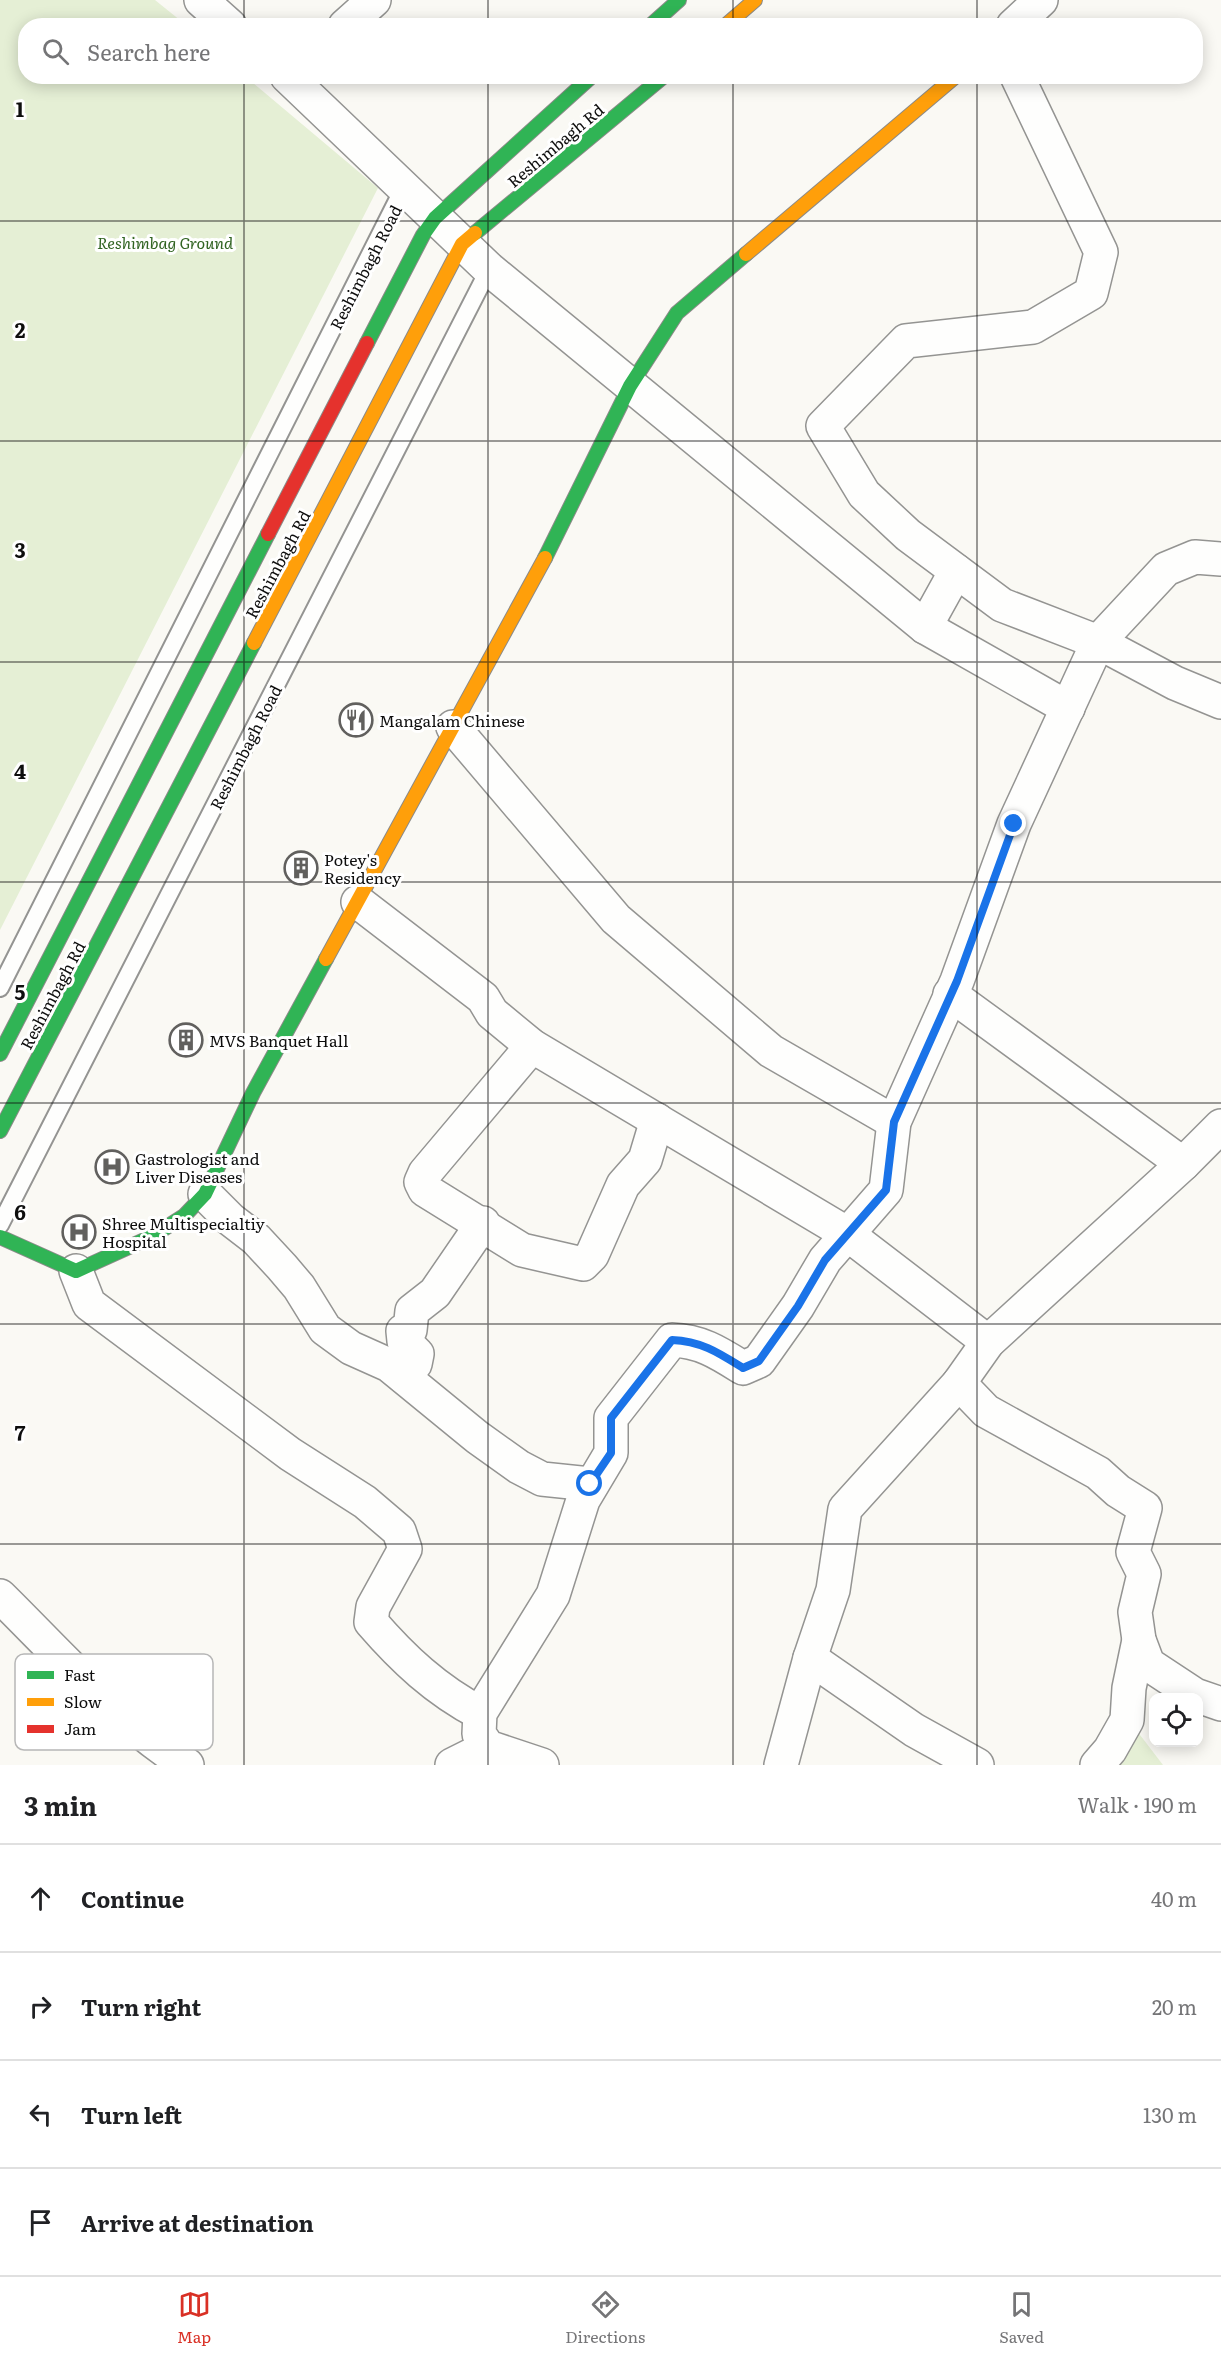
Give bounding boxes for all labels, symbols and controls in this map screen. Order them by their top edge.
search box [18,18,1203,84]
icon: search [39,35,72,68]
text: Search here [87,35,210,68]
text: 1 [16,93,24,123]
street label: Reshimbagh Rd [502,97,609,192]
street label: Reshimbagh Road [323,200,407,334]
park label: Reshimbag Ground [97,230,234,254]
text: 2 [15,314,26,344]
street label: Reshimbagh Rd [238,506,316,622]
text: 3 [14,534,26,564]
street label: Reshimbagh Road [203,680,287,814]
restaurant icon: Mangalam Chinese [338,702,374,738]
place label: Mangalam Chinese [379,708,525,732]
text: 4 [14,755,26,785]
route end [1000,810,1026,836]
place label: Potey's Residency [324,847,402,889]
building icon: Potey's Residency [283,850,319,886]
street label: Reshimbagh Rd [13,937,91,1053]
text: 5 [15,976,26,1006]
building icon: MVS Banquet Hall [168,1022,204,1058]
place label: MVS Banquet Hall [209,1028,348,1052]
place label: Gastrologist and Liver Diseases [135,1146,260,1188]
hospital icon: Gastrologist and Liver Diseases [94,1149,130,1185]
text: 6 [14,1196,26,1226]
place label: Shree Multispecialtiy Hospital [102,1211,265,1253]
hospital icon: Shree Multispecialtiy Hospital [61,1214,97,1250]
text: 7 [15,1417,26,1447]
route start [576,1470,602,1496]
legend [15,1654,213,1750]
text: Fast [64,1662,96,1686]
text: Slow [64,1689,102,1713]
map controls [1149,1693,1203,1747]
button: locate [1149,1693,1203,1747]
text: Jam [64,1716,97,1740]
text: 3 min [24,1785,97,1824]
text: Walk · 190 m [1078,1789,1197,1819]
icon: ahead [24,1882,57,1915]
text: Continue [81,1882,184,1915]
text: 40 m [1151,1883,1197,1913]
icon: right [24,1990,57,2023]
text: Turn right [81,1990,201,2023]
text: 20 m [1152,1991,1197,2021]
icon: left [24,2098,57,2131]
text: Turn left [81,2098,182,2131]
text: 130 m [1143,2099,1197,2129]
icon: arrive [24,2206,57,2239]
text: Arrive at destination [81,2206,314,2239]
tab: Map [177,2288,211,2348]
tab: Directions [565,2288,645,2348]
tab: Saved [999,2288,1044,2348]

